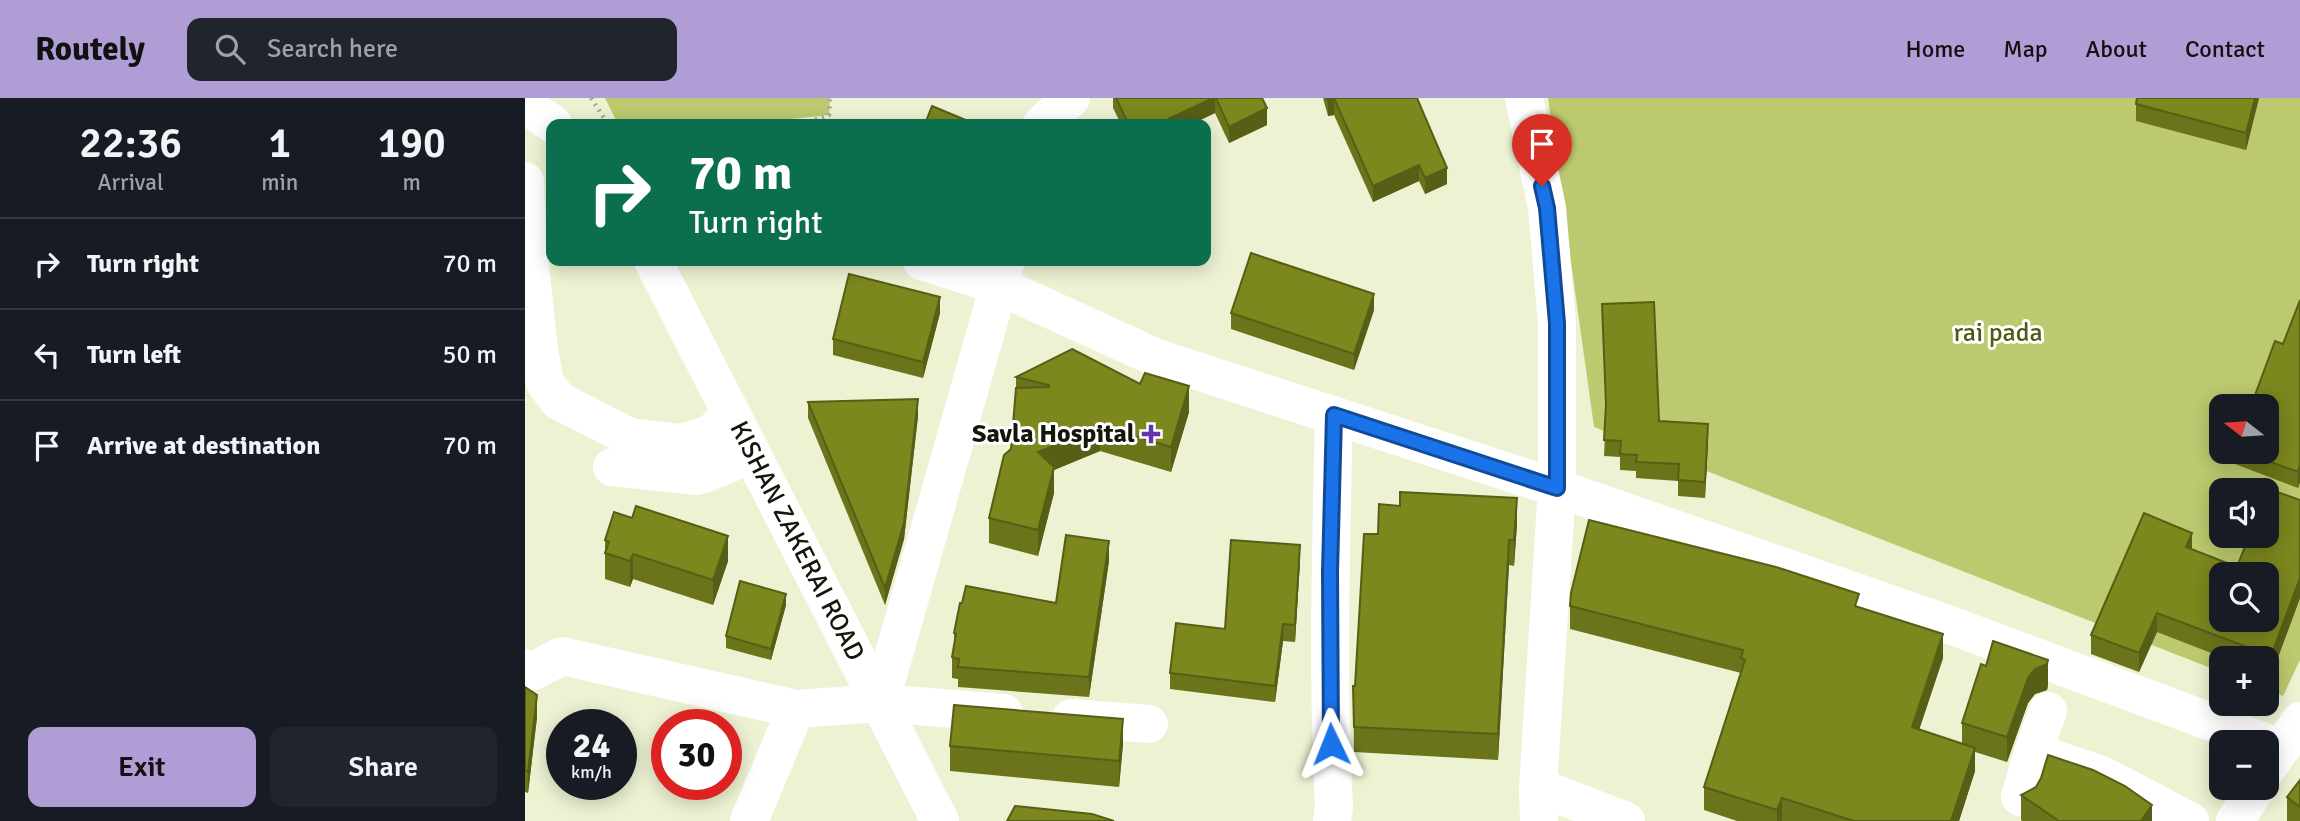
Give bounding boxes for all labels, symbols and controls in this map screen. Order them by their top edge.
search box [187,18,677,81]
text: Routely [35,29,145,70]
icon: search [211,30,249,68]
text: Search here [267,33,398,65]
text: Home [1905,34,1965,64]
text: Map [2003,34,2048,64]
text: About [2086,34,2147,64]
text: Contact [2185,34,2265,64]
pin [1512,114,1572,186]
text: 22:36 [79,118,182,169]
text: 1 [268,118,291,169]
text: 190 [378,118,446,169]
icon: arrive [1523,125,1561,163]
text: 70 m [689,143,792,203]
icon: right [574,147,665,238]
text: Arrival [97,168,164,197]
text: min [261,168,298,197]
text: m [402,168,421,197]
text: Turn right [689,203,822,242]
icon: right [28,245,66,283]
text: Turn right [87,248,199,280]
text: 70 m [442,248,497,280]
park label: rai pada [1953,317,2043,349]
icon: left [28,336,66,374]
text: Turn left [87,339,181,371]
text: 50 m [442,339,497,371]
north arrow [2209,394,2279,464]
map controls [2209,394,2279,800]
street label: KISHAN ZAKERAI ROAD [723,416,871,666]
place label: Savla Hospital [972,418,1135,450]
marker: Savla Hospital [1141,424,1161,444]
icon: arrive [28,427,66,465]
text: Arrive at destination [87,430,320,462]
text: 70 m [442,430,497,462]
button: sound [2209,478,2279,548]
button: search [2209,562,2279,632]
button: + [2209,646,2279,716]
position arrow [1294,707,1368,781]
speed limit sign: 30 [651,709,742,800]
text: 24 [573,724,610,767]
button: Exit [28,727,256,807]
button: Share [270,727,497,807]
button: − [2209,730,2279,800]
text: km/h [571,761,612,783]

